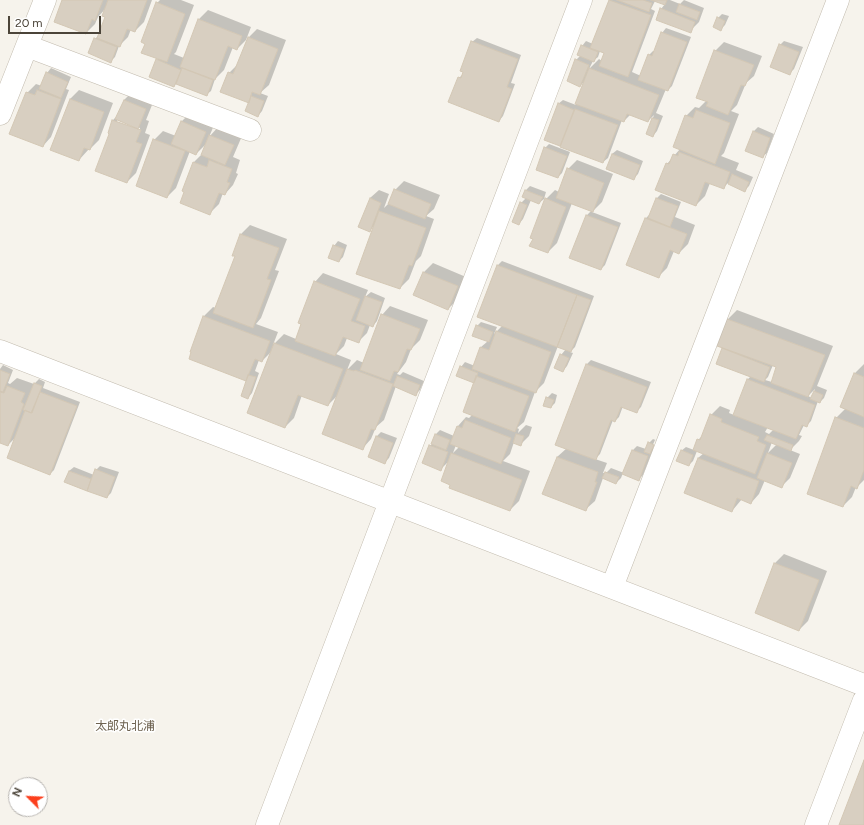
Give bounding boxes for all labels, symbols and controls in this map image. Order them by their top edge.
scale bar [10,8,103,34]
text: 20 m [15,16,43,30]
district label: 太郎丸北浦 [95,719,155,733]
north arrow [8,777,48,817]
text: N [10,786,25,799]

